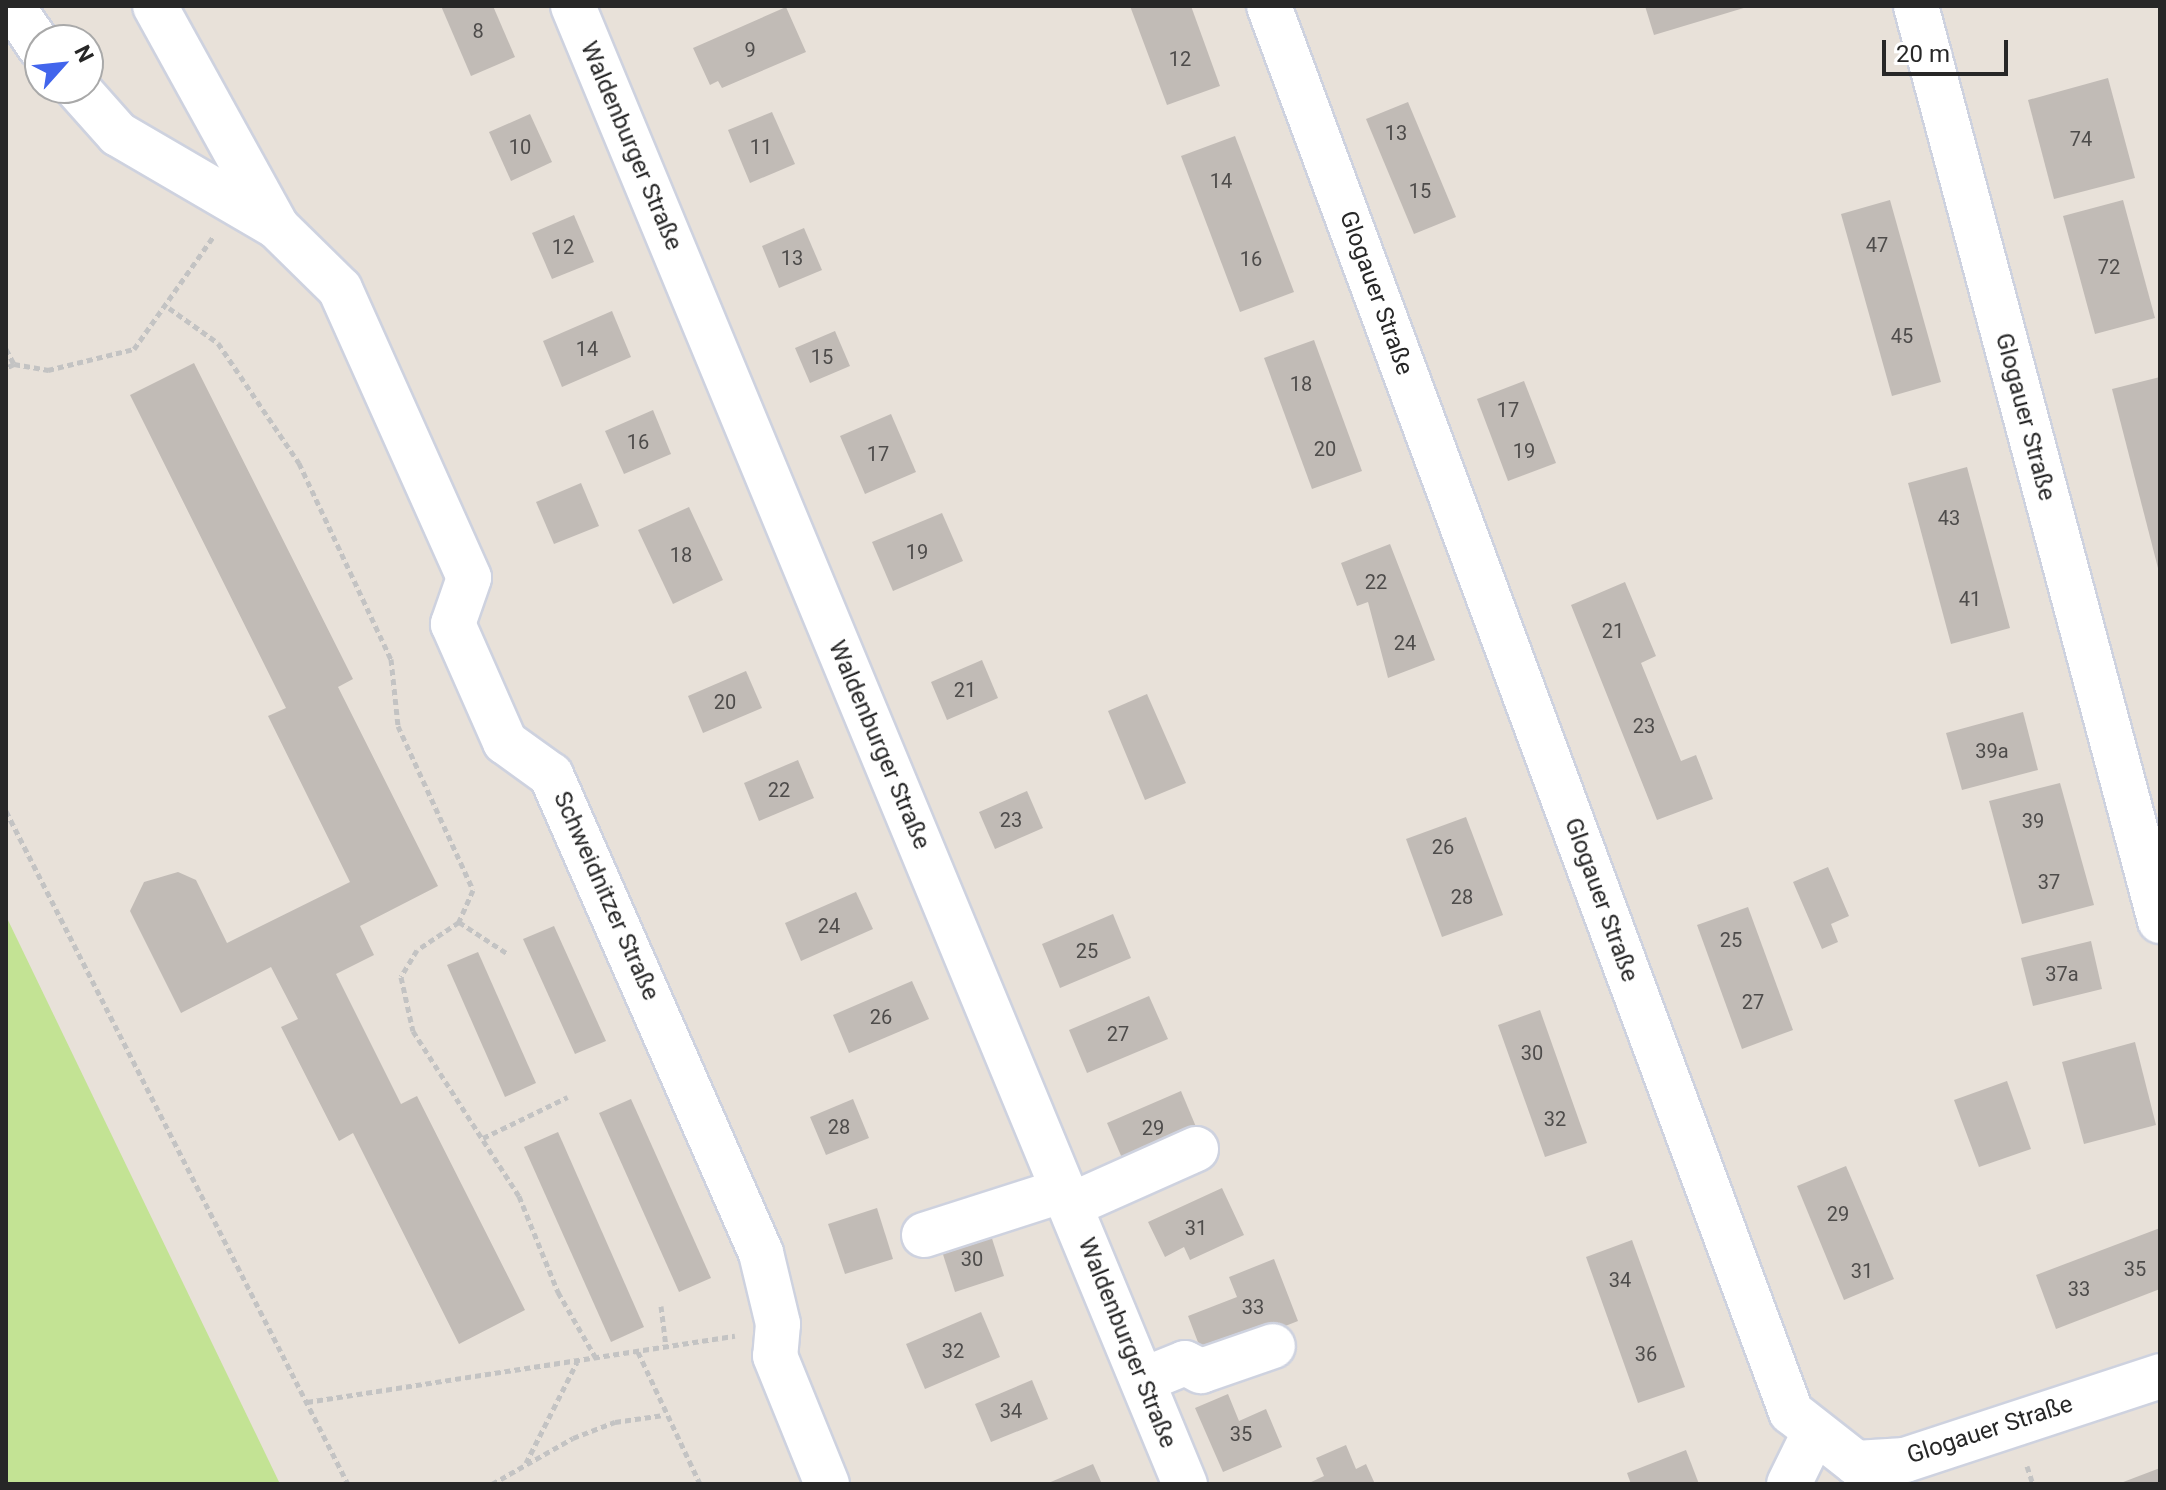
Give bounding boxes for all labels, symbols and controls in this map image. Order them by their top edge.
house number: 8 [472,19,484,43]
north arrow [24,24,104,104]
scale bar [1886,24,2012,74]
street label: Waldenburger Straße [574,37,688,255]
house number: 9 [744,38,756,62]
text: 20 m [1896,40,1950,68]
text: N [69,41,99,66]
house number: 12 [1169,47,1191,71]
house number: 13 [1385,121,1407,145]
house number: 74 [2070,127,2092,151]
house number: 10 [509,135,531,159]
house number: 11 [750,135,772,159]
house number: 14 [1210,169,1232,193]
house number: 15 [1409,179,1431,203]
street label: Glogauer Straße [1333,207,1419,379]
house number: 47 [1866,233,1888,257]
house number: 12 [552,235,574,259]
house number: 13 [781,246,803,270]
house number: 16 [1240,247,1262,271]
house number: 72 [2098,255,2120,279]
house number: 45 [1891,324,1913,348]
street label: Glogauer Straße [1989,330,2061,504]
house number: 14 [576,337,598,361]
house number: 15 [811,345,833,369]
house number: 18 [1290,372,1312,396]
house number: 17 [1497,398,1519,422]
house number: 16 [627,430,649,454]
house number: 20 [1314,437,1336,461]
house number: 19 [1513,439,1535,463]
house number: 17 [867,442,889,466]
house number: 43 [1938,506,1960,530]
house number: 19 [906,540,928,564]
house number: 18 [670,543,692,567]
house number: 22 [1365,570,1387,594]
house number: 41 [1959,587,1981,611]
house number: 21 [1602,619,1624,643]
house number: 24 [1394,631,1416,655]
street label: Waldenburger Straße [822,636,936,854]
house number: 21 [954,678,976,702]
house number: 20 [714,690,736,714]
house number: 23 [1633,714,1655,738]
house number: 39a [1975,739,2009,763]
house number: 22 [768,778,790,802]
street label: Schweidnitzer Straße [547,787,665,1005]
house number: 23 [1000,808,1022,832]
house number: 39 [2022,809,2044,833]
street label: Glogauer Straße [1558,814,1644,986]
house number: 26 [1432,835,1454,859]
house number: 37 [2038,870,2060,894]
house number: 28 [1451,885,1473,909]
house number: 24 [818,914,840,938]
house number: 25 [1720,928,1742,952]
house number: 25 [1076,939,1098,963]
house number: 37a [2045,962,2079,986]
house number: 27 [1742,990,1764,1014]
house number: 26 [870,1005,892,1029]
house number: 27 [1107,1022,1129,1046]
house number: 30 [1521,1041,1543,1065]
house number: 32 [1544,1107,1566,1131]
house number: 28 [828,1115,850,1139]
house number: 29 [1142,1116,1164,1140]
house number: 29 [1827,1202,1849,1226]
house number: 31 [1185,1216,1207,1240]
street label: Waldenburger Straße [1072,1234,1182,1452]
house number: 30 [961,1247,983,1271]
house number: 35 [2124,1257,2146,1281]
house number: 31 [1851,1259,1873,1283]
house number: 34 [1609,1268,1631,1292]
house number: 33 [2068,1277,2090,1301]
house number: 33 [1242,1295,1264,1319]
house number: 32 [942,1339,964,1363]
house number: 36 [1635,1342,1657,1366]
street label: Glogauer Straße [1904,1390,2076,1470]
house number: 34 [1000,1399,1022,1423]
house number: 35 [1230,1422,1252,1446]

